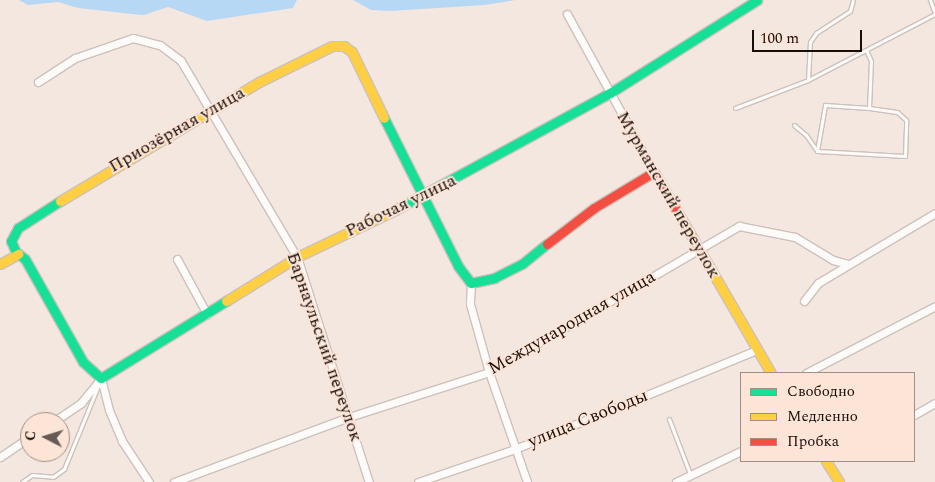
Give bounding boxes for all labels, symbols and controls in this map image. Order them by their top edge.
scale bar [755,20,865,52]
text: 100 m [760,27,799,50]
street label: Приозёрная улица [105,82,249,178]
street label: Мурманский переулок [611,108,725,282]
street label: Рабочая улица [342,170,460,242]
street label: Барнаульский переулок [281,249,367,445]
street label: Международная улица [485,266,659,380]
legend [740,372,915,462]
text: Свободно [787,380,855,403]
street label: улица Свободы [525,385,651,453]
text: Медленно [787,405,858,428]
north arrow [20,412,70,462]
text: С [20,430,41,442]
text: Пробка [787,430,839,453]

